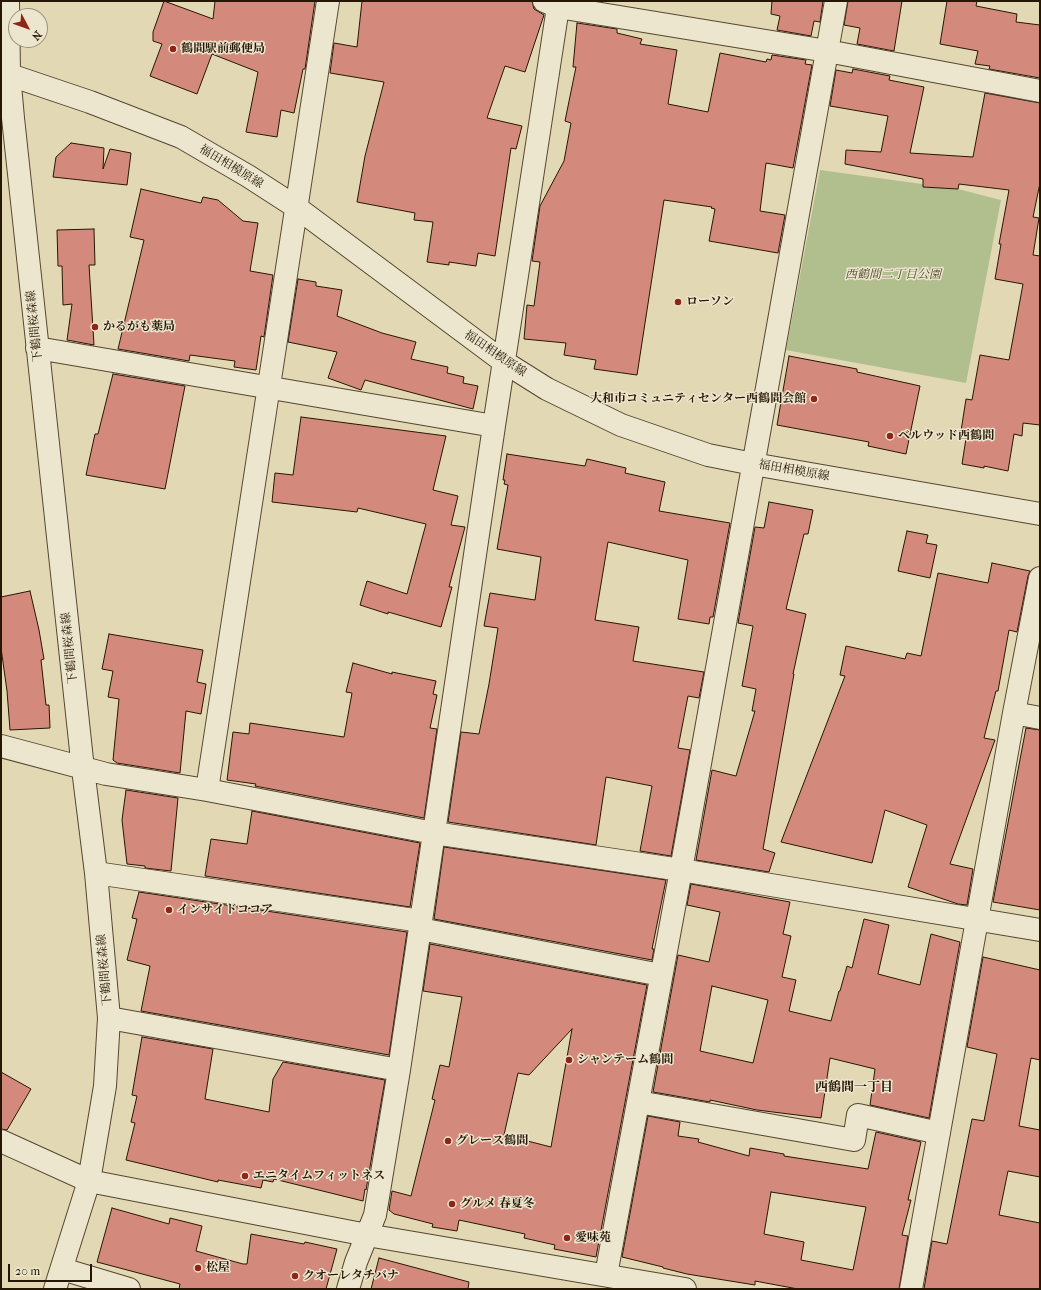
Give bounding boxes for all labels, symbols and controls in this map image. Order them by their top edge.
north arrow [8,8,48,48]
text: N [29,28,44,43]
place label: 鶴間駅前郵便局 [181,42,265,56]
marker: 鶴間駅前郵便局 [168,44,178,54]
street label: 福田相模原線 [196,142,266,192]
park label: 西鶴間二丁目公園 [845,268,941,282]
street label: 下鶴間桜森線 [24,289,46,363]
place label: ローソン [686,295,734,309]
marker: ローソン [673,297,683,307]
place label: かるがも薬局 [103,320,175,334]
marker: かるがも薬局 [90,322,100,332]
street label: 福田相模原線 [461,328,529,380]
place label: 大和市コミュニティセンター西鶴間会館 [590,392,806,406]
marker: 大和市コミュニティセンター西鶴間会館 [809,394,819,404]
place label: ベルウッド西鶴間 [898,429,994,443]
marker: ベルウッド西鶴間 [885,431,895,441]
street label: 福田相模原線 [757,458,831,484]
street label: 下鶴間桜森線 [59,611,81,685]
place label: インサイドココア [177,903,273,917]
marker: インサイドココア [164,905,174,915]
street label: 下鶴間桜森線 [95,934,115,1006]
place label: シャンテーム鶴間 [577,1053,673,1067]
marker: シャンテーム鶴間 [564,1055,574,1065]
district label: 西鶴間一丁目 [815,1080,893,1096]
place label: グレース鶴間 [456,1134,528,1148]
marker: グレース鶴間 [443,1136,453,1146]
place label: エニタイムフィットネス [253,1169,385,1183]
marker: エニタイムフィットネス [240,1171,250,1181]
place label: グルメ 春夏冬 [460,1197,535,1211]
marker: グルメ 春夏冬 [447,1199,457,1209]
place label: 愛味苑 [575,1231,611,1245]
marker: 愛味苑 [562,1233,572,1243]
scale bar [10,1256,94,1282]
place label: 松屋 [206,1261,230,1275]
marker: 松屋 [193,1263,203,1273]
text: 20 m [15,1264,40,1278]
place label: クオーレタチバナ [303,1269,399,1283]
marker: クオーレタチバナ [290,1271,300,1281]

